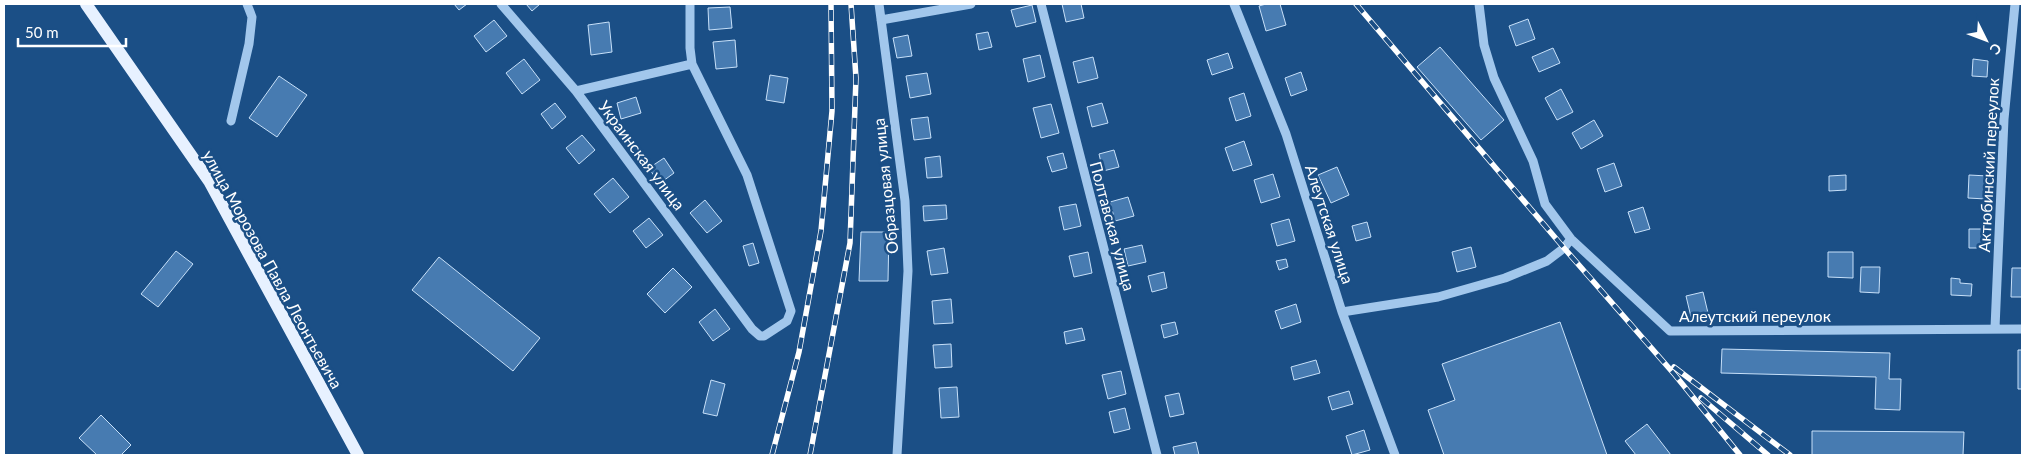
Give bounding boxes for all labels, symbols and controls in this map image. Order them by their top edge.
scale bar [18,15,125,47]
north arrow [1961,15,2011,65]
text: 50 m [25,23,59,41]
text: С [1986,40,2005,59]
street label: Актюбинский переулок [1974,77,2002,253]
street label: Украинская улица [595,97,689,213]
street label: Образцовая улица [868,117,902,255]
street label: улица Морозова Павла Леонтьевича [199,146,347,392]
street label: Полтавская улица [1087,159,1139,293]
street label: Алеутская улица [1302,162,1358,286]
street label: Алеутский переулок [1679,306,1832,325]

